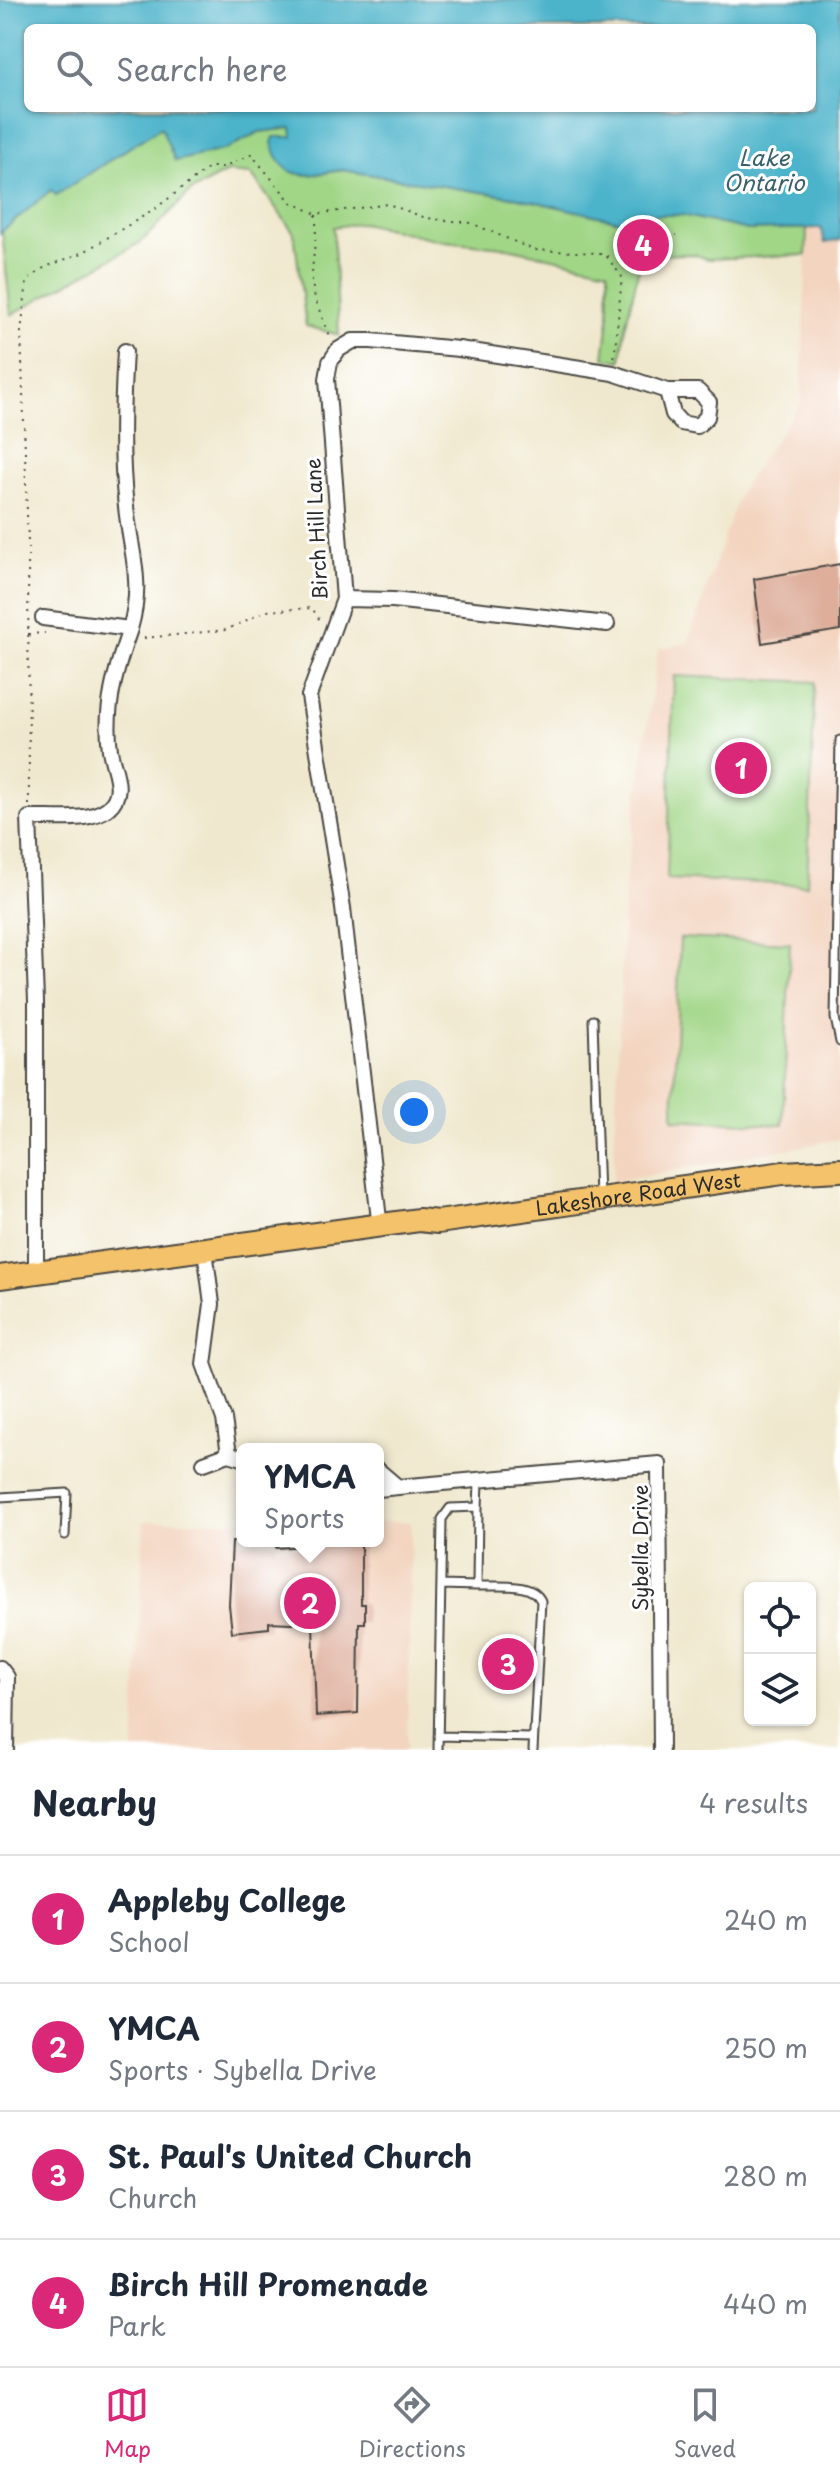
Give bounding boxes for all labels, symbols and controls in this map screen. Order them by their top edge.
search box [24,24,816,112]
icon: search [52,46,96,90]
text: Search here [116,46,288,91]
water label: Lake Ontario [724,140,805,198]
pin: 4 [617,215,669,275]
street label: Birch Hill Lane [297,457,335,601]
pin: 1 [715,738,767,798]
your location [394,1092,434,1132]
street label: Lakeshore Road West [533,1164,743,1223]
popup [236,1443,384,1547]
text: YMCA [264,1453,356,1498]
street label: Sybella Drive [625,1485,655,1611]
text: Sports [264,1498,344,1537]
pin: 2 [284,1573,336,1633]
map controls [744,1582,816,1726]
button: locate [744,1582,816,1654]
pin: 3 [482,1634,534,1694]
button: layers [744,1654,816,1726]
text: Nearby [32,1776,157,1828]
text: 4 results [699,1783,808,1822]
text: Appleby College [108,1877,346,1922]
text: 1 [52,1900,64,1939]
text: 240 m [724,1900,808,1939]
text: School [108,1922,190,1961]
text: YMCA [108,2005,200,2050]
text: 2 [49,2028,67,2067]
text: 250 m [724,2028,808,2067]
text: Sports · Sybella Drive [108,2050,377,2089]
text: St. Paul's United Church [108,2133,472,2178]
text: 3 [49,2156,67,2195]
text: 280 m [723,2156,808,2195]
text: Church [108,2178,197,2217]
text: Birch Hill Promenade [108,2261,428,2306]
text: 4 [49,2284,67,2323]
text: 440 m [723,2284,808,2323]
text: Park [108,2306,166,2345]
tab: Map [104,2383,151,2464]
tab: Directions [359,2383,466,2464]
tab: Saved [674,2383,736,2464]

